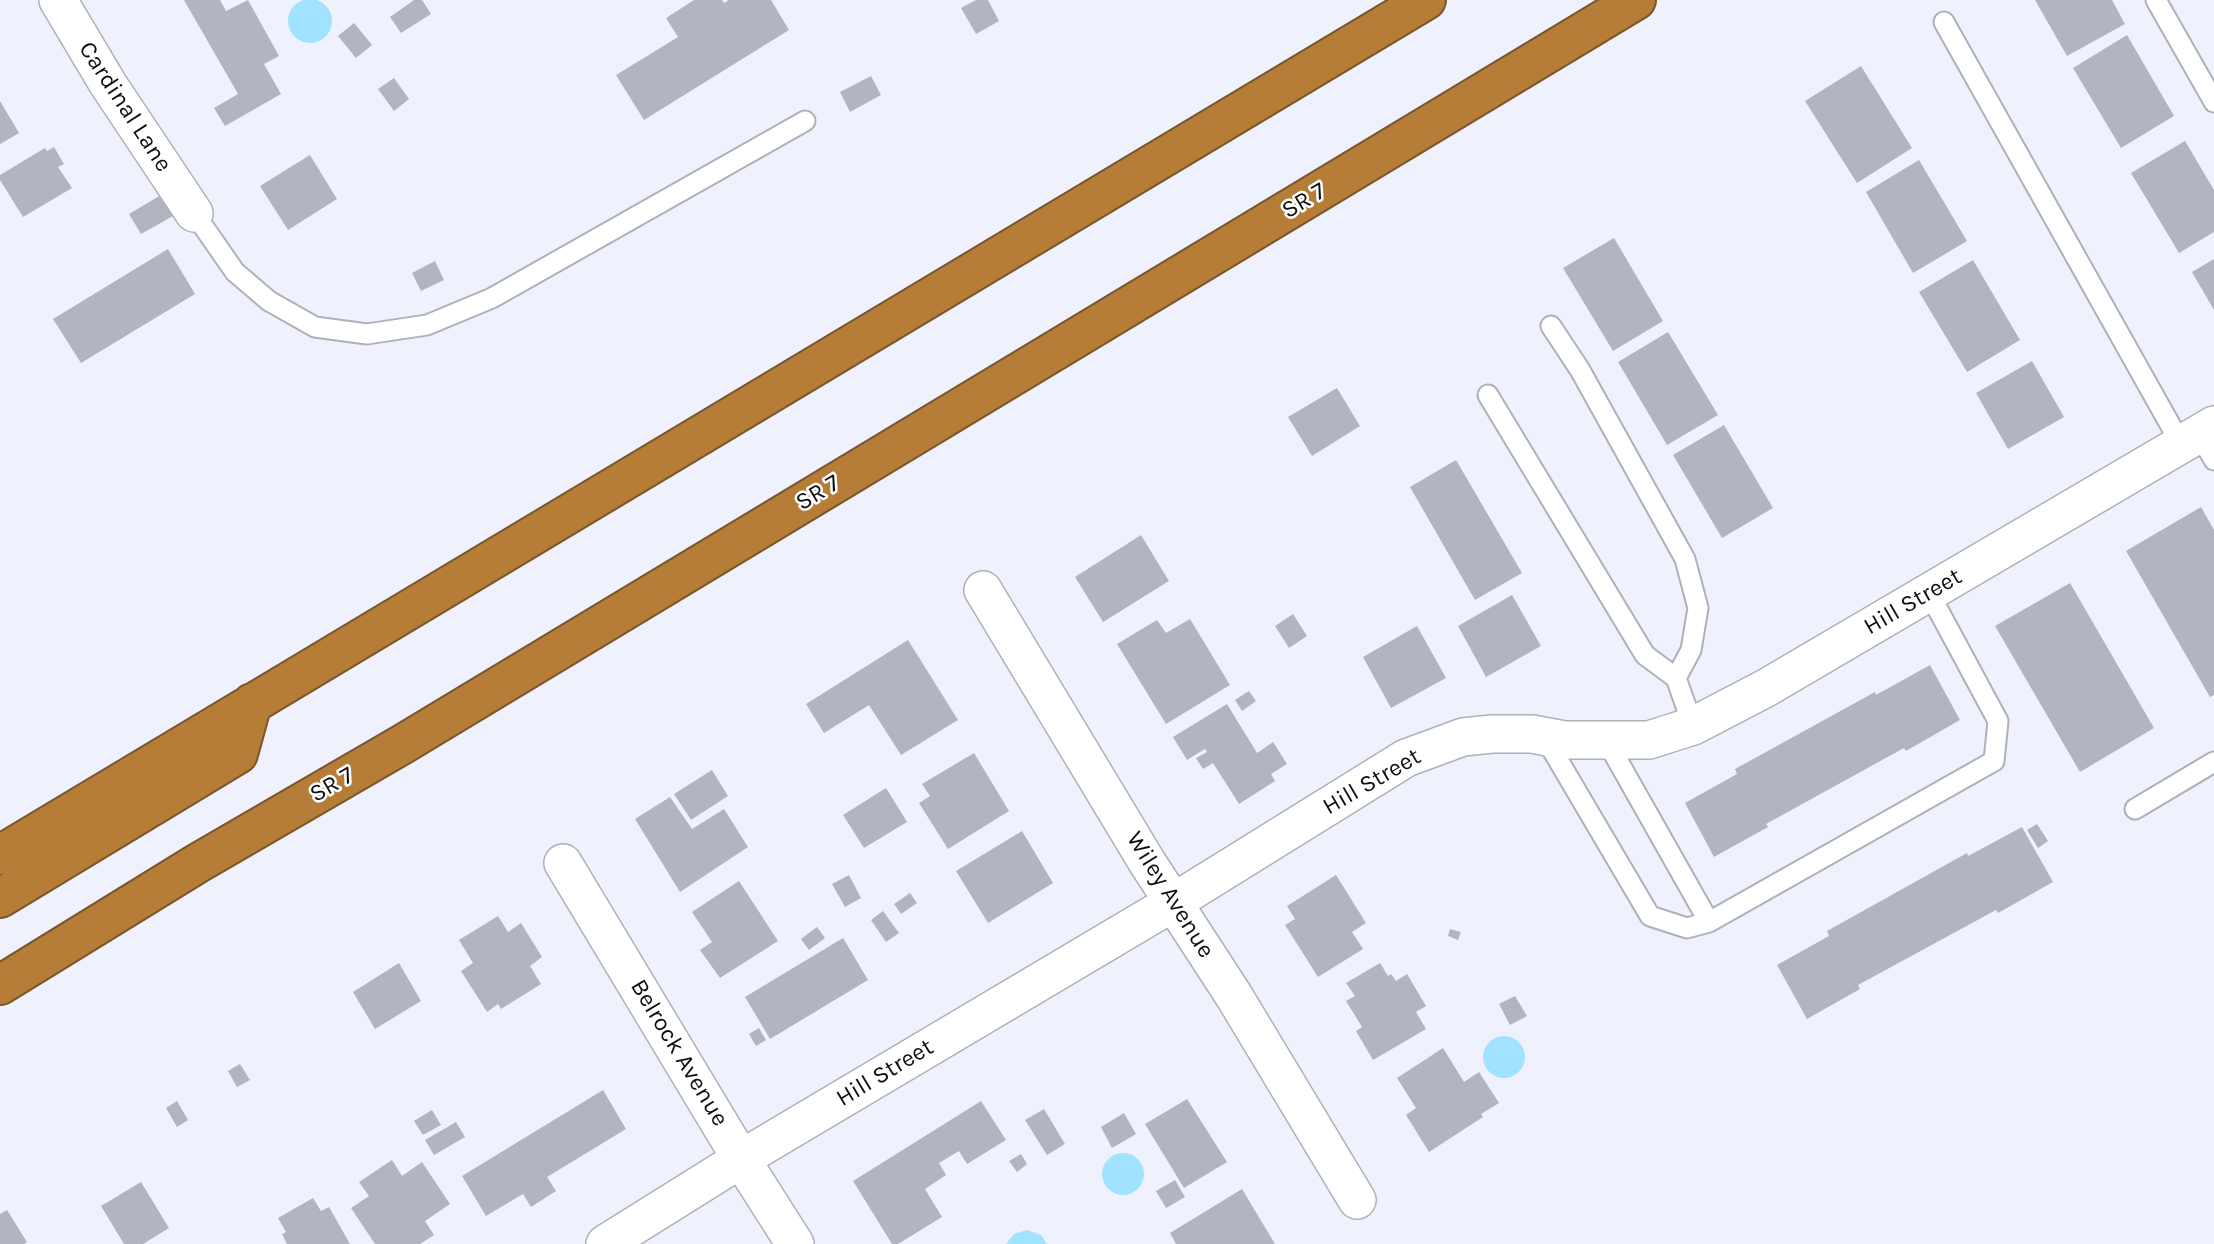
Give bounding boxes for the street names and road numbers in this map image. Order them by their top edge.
street label: Cardinal Lane [72,37,178,177]
street label: SR 7 [1277,177,1331,225]
street label: SR 7 [791,469,845,517]
street label: Hill Street [1859,562,1967,642]
street label: Hill Street [1318,742,1426,822]
street label: SR 7 [305,761,359,809]
street label: Wiley Avenue [1120,827,1220,963]
street label: Belrock Avenue [624,974,734,1132]
street label: Hill Street [831,1033,939,1113]

